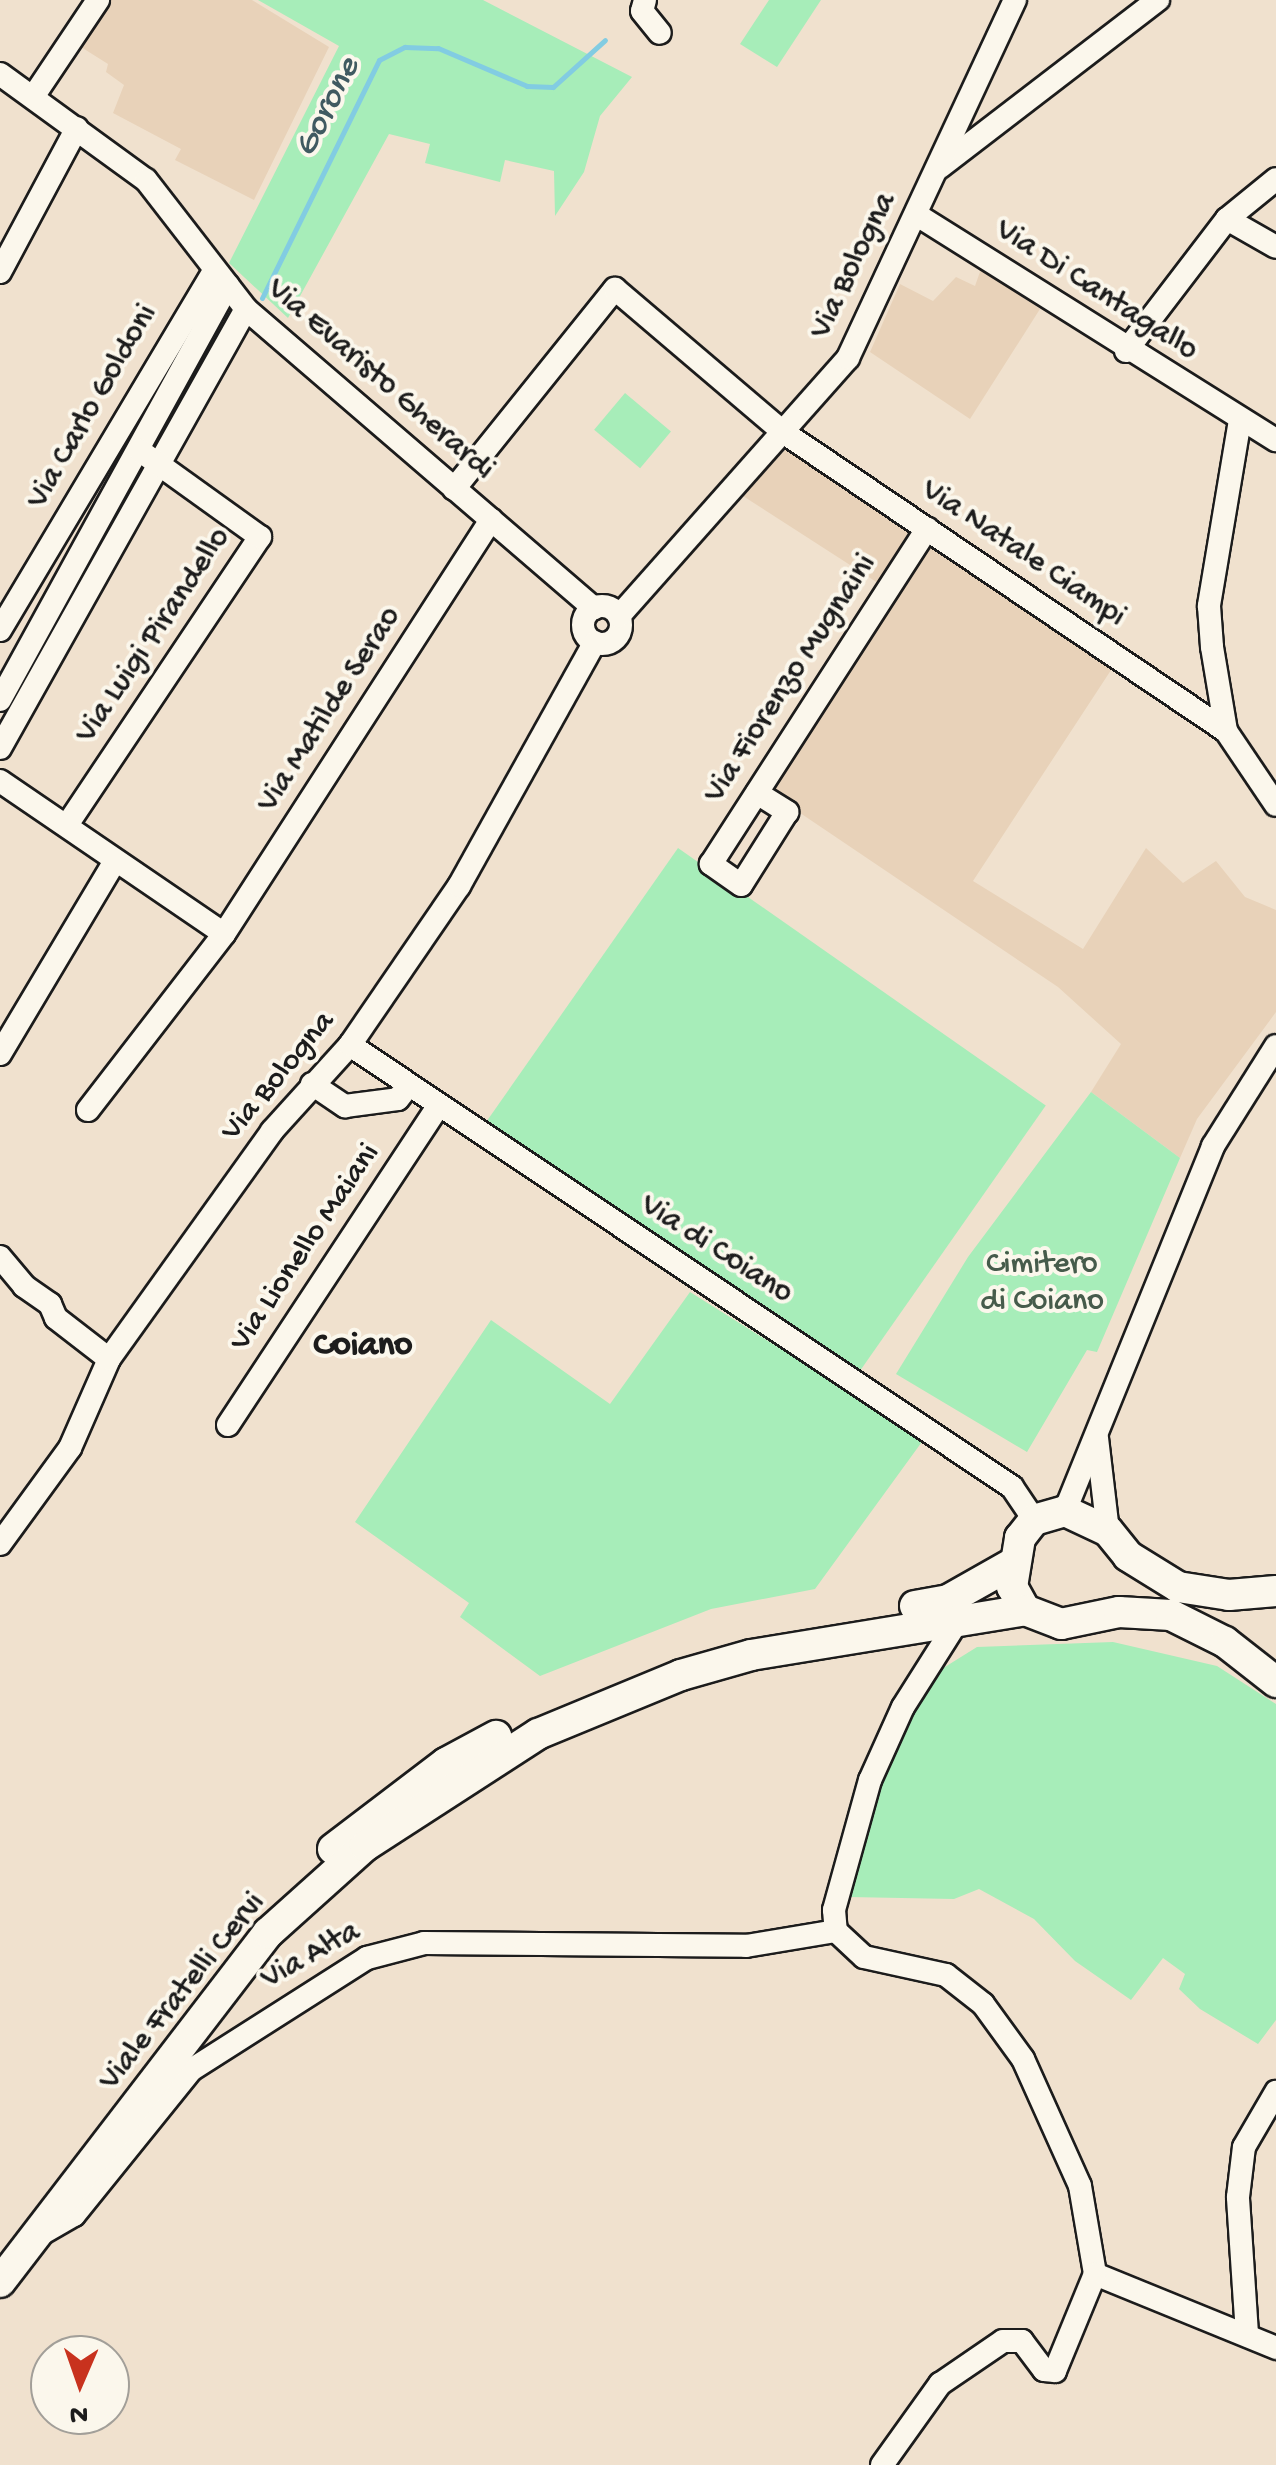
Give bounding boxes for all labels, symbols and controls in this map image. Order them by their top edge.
water label: Gorone [286,51,372,165]
street label: Via Bologna [802,187,906,345]
street label: Via Di Cantagallo [988,211,1204,371]
street label: Via Evaristo Gherardi [258,271,502,489]
street label: Via Carlo Goldoni [19,298,167,516]
street label: Via Natale Ciampi [914,471,1132,637]
street label: Via Luigi Pirandello [68,521,240,751]
street label: Via Fiorenzo Mugnaini [696,547,886,811]
street label: Via Matilde Serao [249,600,411,820]
street label: Via Bologna [214,1004,344,1150]
street label: Via Lionello Maiani [222,1137,390,1359]
street label: Via di Coiano [633,1187,799,1313]
park label: Cimitero di Coiano [980,1247,1104,1322]
district label: Coiano [314,1326,412,1368]
street label: Viale Fratelli Cervi [91,1885,275,2099]
street label: Via Alta [255,1913,367,1999]
north arrow [30,2335,130,2435]
text: N [69,2397,89,2430]

